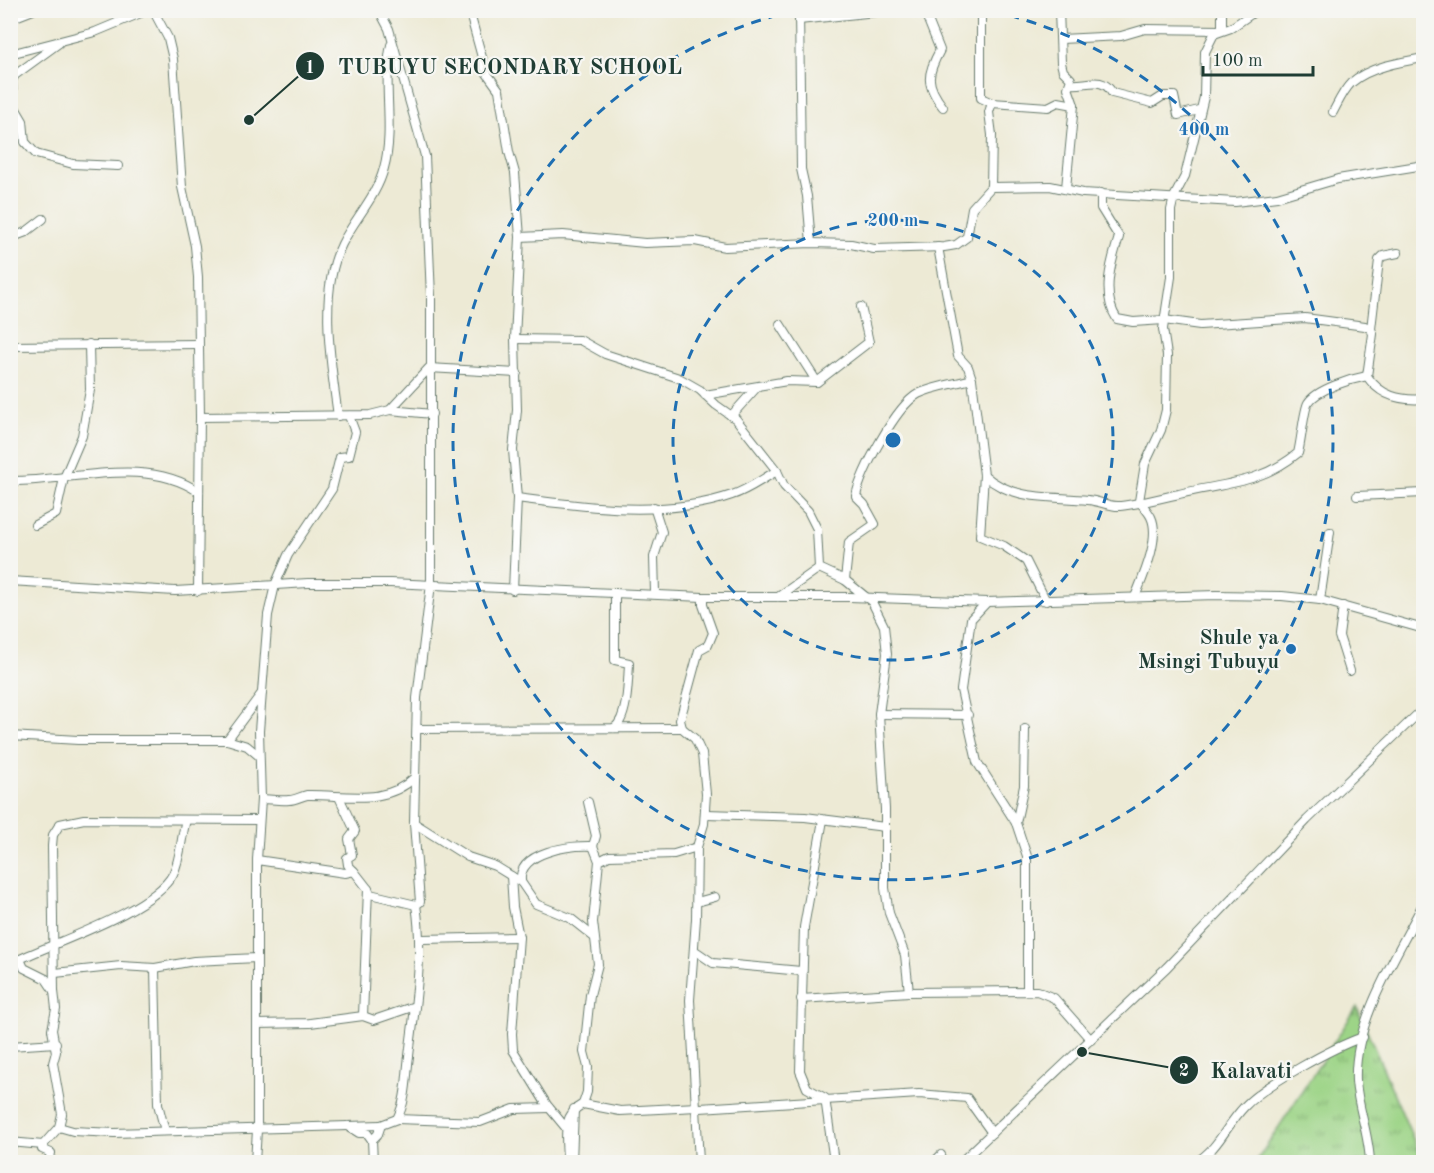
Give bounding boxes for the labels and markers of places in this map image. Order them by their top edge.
callout: TUBUYU SECONDARY SCHOOL [295,46,694,86]
centre of rings [883,430,903,450]
place label: Shule ya Msingi Tubuyu [1138,628,1279,673]
marker: Shule ya Msingi Tubuyu [1284,642,1298,656]
callout: Kalavati [1169,1050,1304,1090]

